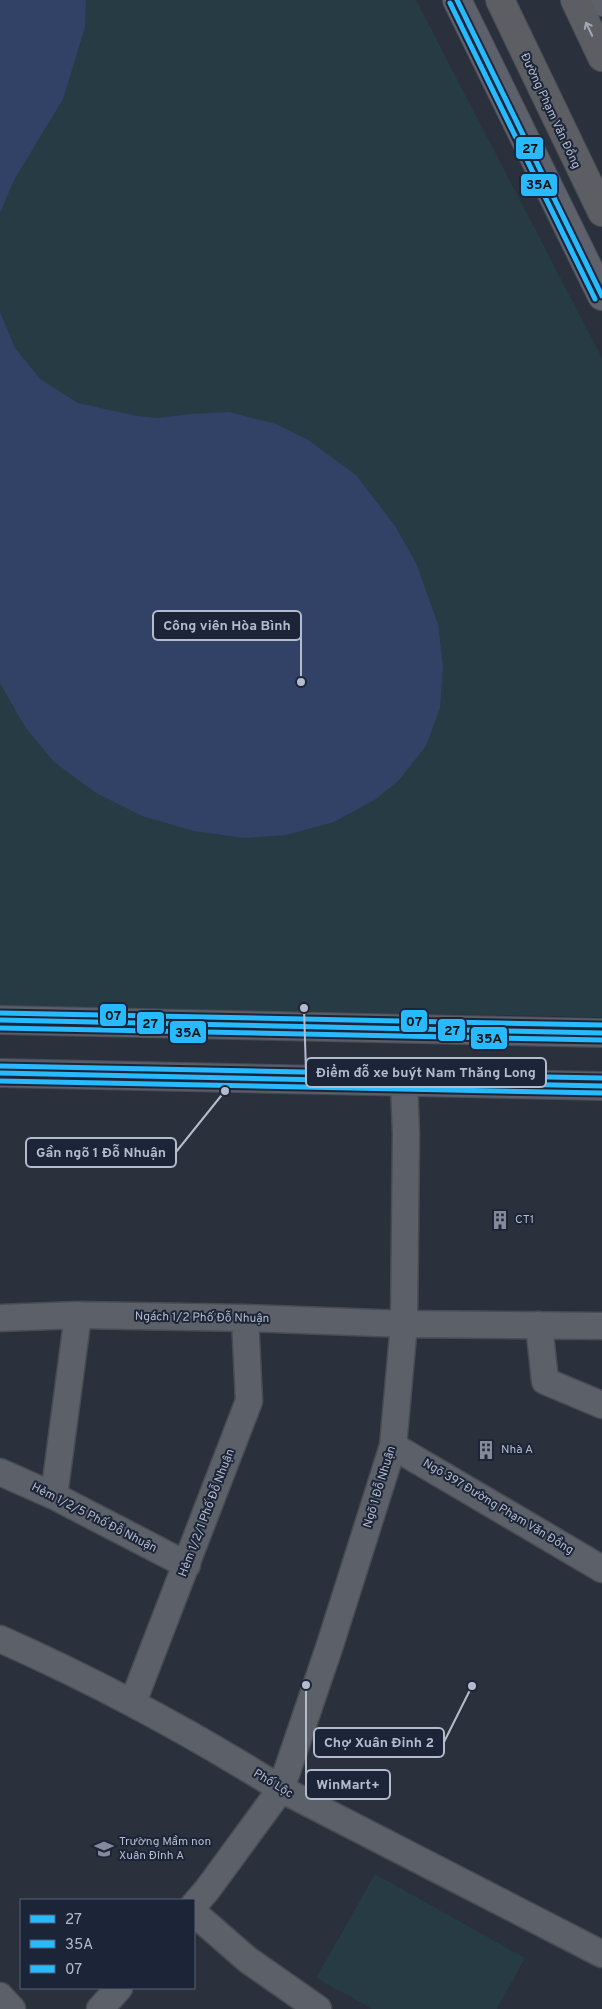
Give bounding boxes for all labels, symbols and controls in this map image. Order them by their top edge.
one-way arrow [583,21,593,36]
street label: Đường Phạm Văn Đồng [516,50,584,172]
line badge: 27 [515,136,544,160]
text: 27 [522,141,538,158]
line badge: 35A [520,173,558,197]
text: 35A [526,177,552,194]
callout: Công viên Hòa Bình [153,611,301,640]
text: Công viên Hòa Bình [163,618,291,635]
line badge: 07 [99,1003,127,1027]
text: 07 [105,1008,121,1025]
line badge: 07 [400,1009,428,1033]
line badge: 27 [136,1011,165,1035]
text: 07 [406,1014,422,1031]
text: 27 [142,1016,158,1033]
line badge: 27 [437,1018,466,1042]
line badge: 35A [169,1020,207,1044]
text: 27 [444,1023,460,1040]
text: 35A [175,1025,201,1042]
line badge: 35A [470,1026,508,1050]
text: 35A [476,1031,502,1048]
callout: Điểm đỗ xe buýt Nam Thăng Long [306,1058,546,1087]
text: Điểm đỗ xe buýt Nam Thăng Long [316,1063,536,1082]
callout: Gần ngõ 1 Đỗ Nhuận [26,1138,176,1167]
text: Gần ngõ 1 Đỗ Nhuận [36,1143,166,1162]
building icon: CT1 [489,1209,511,1231]
place label: CT1 [515,1212,534,1228]
street label: Ngách 1/2 Phố Đỗ Nhuận [135,1309,269,1327]
building icon: Nhà A [475,1439,497,1461]
place label: Nhà A [501,1442,533,1458]
street label: Ngõ 1 Đỗ Nhuận [360,1444,400,1530]
street label: Hẻm 1/2/1 Phố Đỗ Nhuận [175,1447,239,1579]
street label: Ngõ 397 Đường Phạm Văn Đồng [420,1456,576,1558]
street label: Hẻm 1/2/5 Phố Đỗ Nhuận [29,1479,159,1557]
callout: Chợ Xuân Đỉnh 2 [314,1728,444,1757]
text: Chợ Xuân Đỉnh 2 [324,1735,434,1752]
street label: Phố Lộc [250,1766,296,1802]
callout: WinMart+ [306,1770,390,1799]
text: WinMart+ [316,1777,380,1794]
place label: Trường Mầm non Xuân Đỉnh A [119,1834,211,1864]
school or university icon: Trường Mầm non Xuân Đỉnh A [93,1838,115,1860]
legend [20,1899,195,1989]
text: 27 [65,1911,82,1930]
text: 35A [65,1936,93,1955]
text: 07 [65,1961,82,1980]

